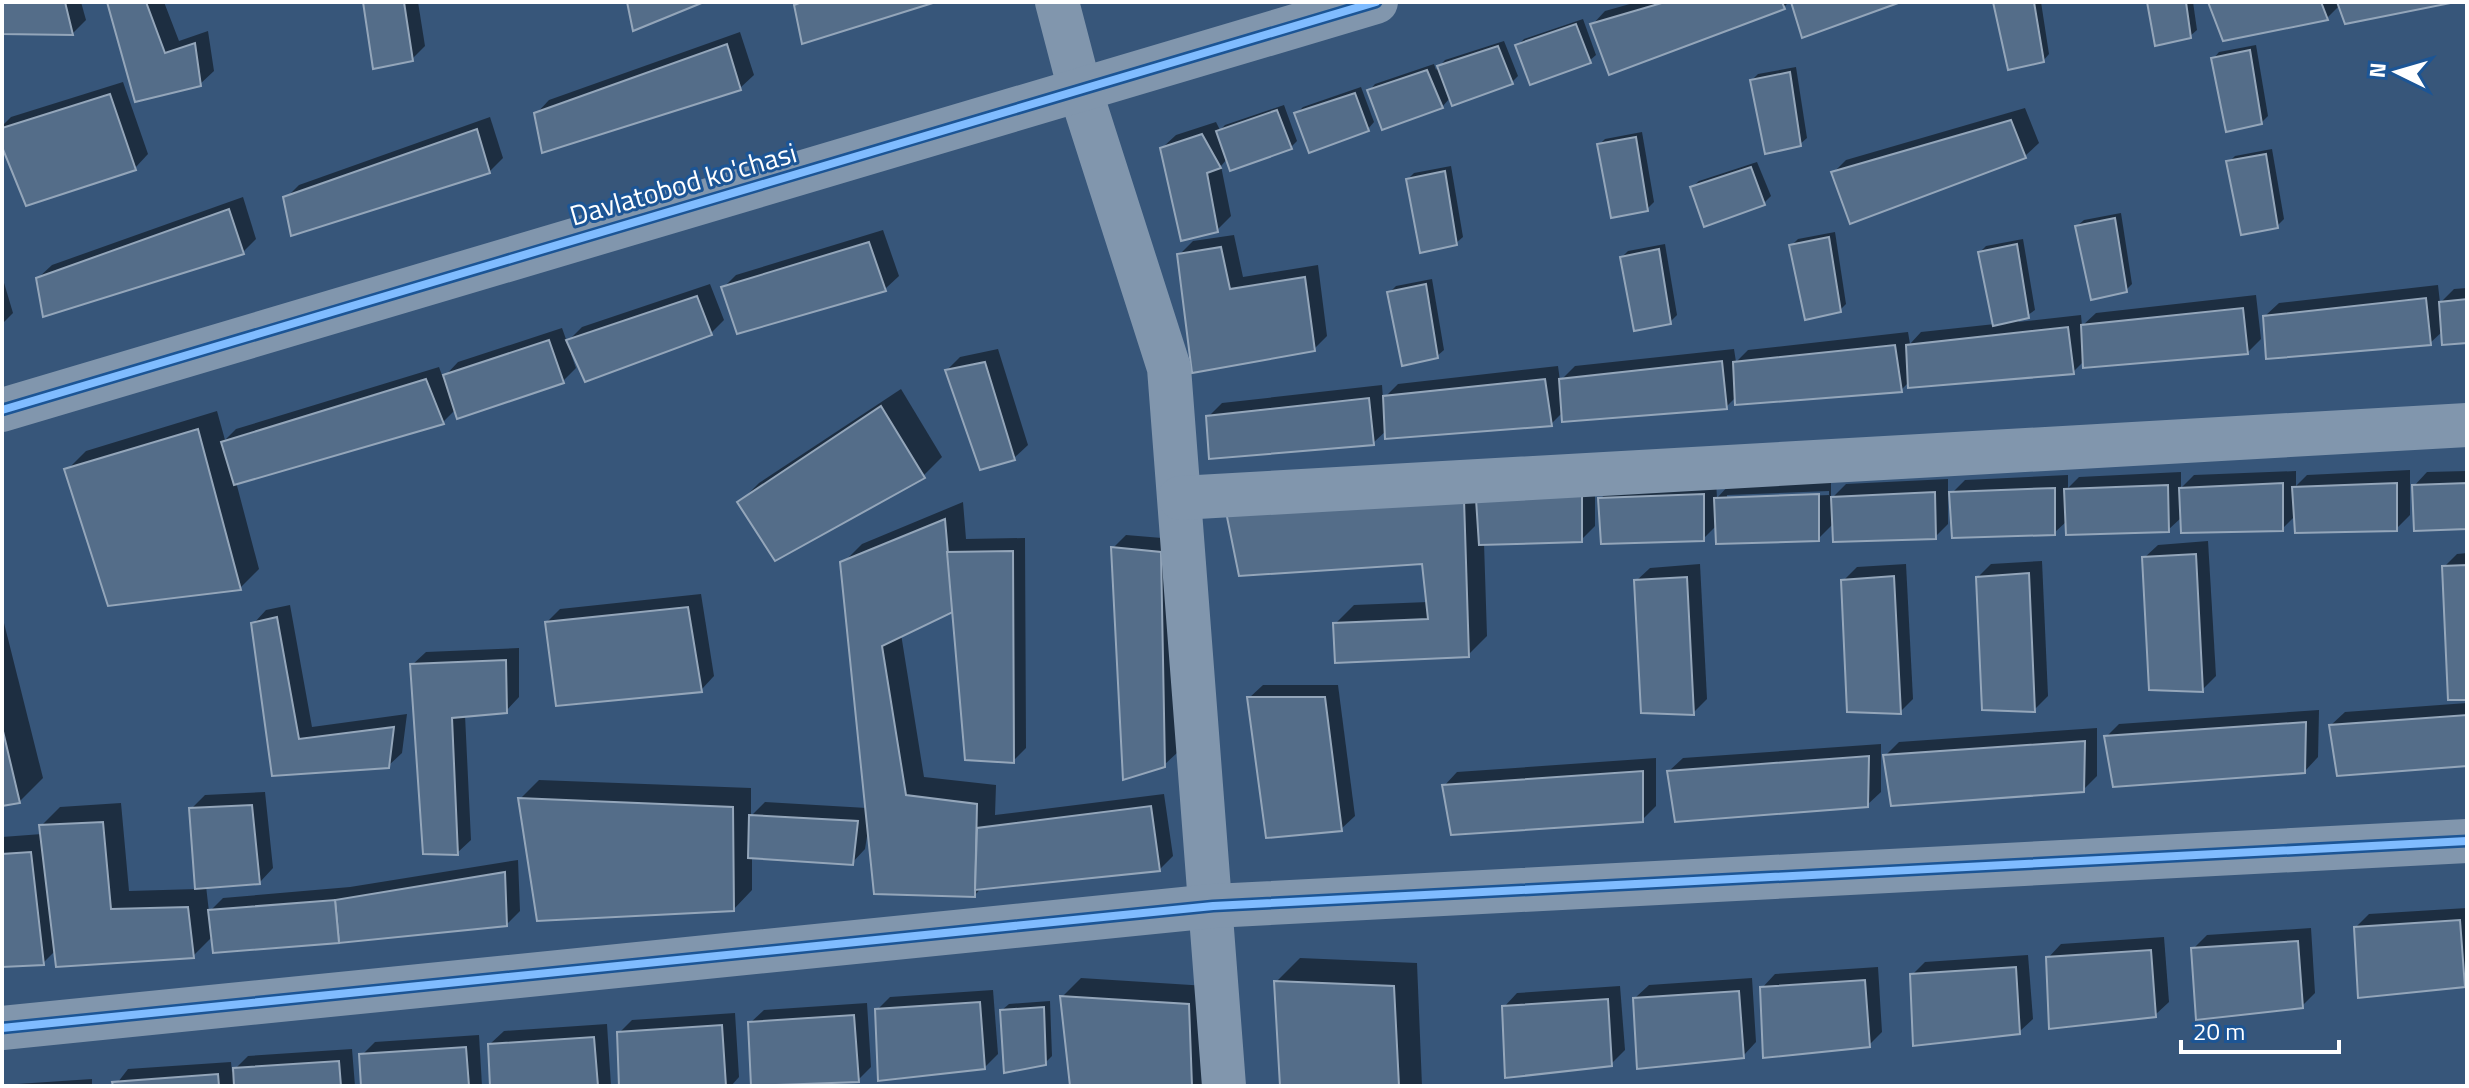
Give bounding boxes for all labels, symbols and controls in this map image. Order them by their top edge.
north arrow [2357,32,2437,112]
text: N [2359,61,2395,79]
street label: Davlatobod ko'chasi [564,131,801,236]
scale bar [2181,1004,2339,1054]
text: 20 m [2193,1013,2245,1049]

